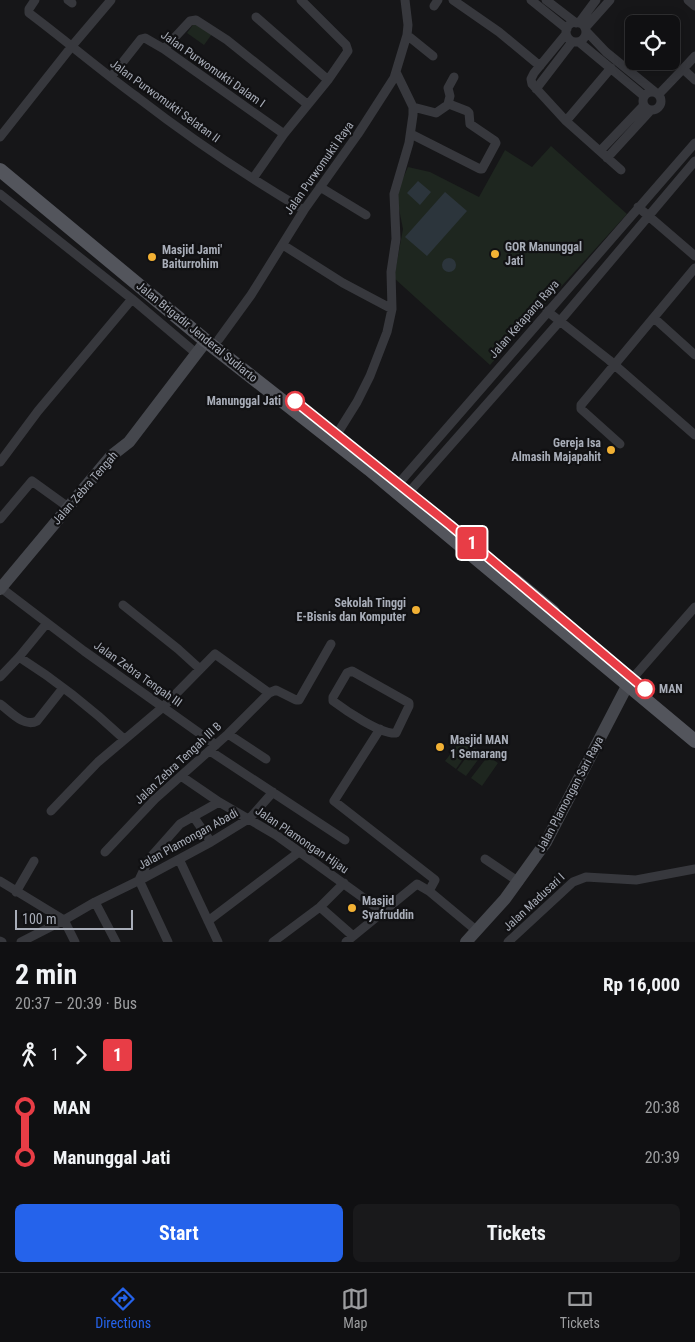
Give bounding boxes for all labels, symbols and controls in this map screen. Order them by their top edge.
map controls [625,15,680,70]
button: locate [625,15,680,70]
street label: Jalan Purwomukti Dalam I [158,28,268,110]
street label: Jalan Purwomukti Selatan II [107,56,223,146]
street label: Jalan Purwomukti Raya [282,118,357,217]
place label: GOR Manunggal Jati [505,240,582,268]
place label: Masjid Jami' Baiturrohim [162,243,222,271]
marker: GOR Manunggal Jati [489,248,501,260]
marker: Masjid Jami' Baiturrohim [146,251,158,263]
street label: Jalan Ketapang Raya [486,277,562,361]
street label: Jalan Brigadir Jenderal Sudiarto [134,279,260,385]
marker: Manunggal Jati [285,391,305,411]
place label: Manunggal Jati [207,394,281,408]
place label: Gereja Isa Almasih Majapahit [512,436,601,464]
marker: Gereja Isa Almasih Majapahit [605,444,617,456]
street label: Jalan Zebra Tengah [49,448,121,528]
line badge: 1 [456,527,488,559]
text: 1 [467,532,477,553]
place label: Sekolah Tinggi E-Bisnis dan Komputer [297,596,406,624]
marker: Sekolah Tinggi E-Bisnis dan Komputer [410,604,422,616]
street label: Jalan Zebra Tengah III [91,638,185,710]
marker: MAN [635,679,655,699]
place label: MAN [659,682,683,696]
street label: Jalan Zebra Tengah III B [132,719,224,807]
place label: Masjid MAN 1 Semarang [450,733,509,761]
street label: Jalan Plamongan Sari Raya [534,734,607,854]
marker: Masjid MAN 1 Semarang [434,741,446,753]
street label: Jalan Plamongan Hijau [253,804,351,876]
street label: Jalan Plamongan Abadi [136,806,240,872]
street label: Jalan Madusari I [500,870,568,934]
place label: Masjid Syafruddin [362,894,414,922]
marker: Masjid Syafruddin [346,902,358,914]
scale bar [15,907,132,930]
text: 100 m [22,911,57,927]
text: 2 min [15,958,77,991]
text: Rp 16,000 [603,973,680,996]
text: 20:37 – 20:39 · Bus [15,994,137,1013]
icon: walk [15,1041,43,1069]
icon: forward [67,1041,95,1069]
text: 1 [113,1044,122,1065]
text: 1 [51,1045,59,1064]
text: MAN [53,1096,91,1119]
text: 20:38 [645,1098,680,1117]
text: Manunggal Jati [53,1146,171,1169]
text: 20:39 [645,1148,680,1167]
button: Start [15,1204,343,1262]
button: Tickets [353,1204,680,1262]
tab: Directions [95,1285,151,1331]
tab: Map [341,1285,369,1331]
tab: Tickets [560,1285,600,1331]

